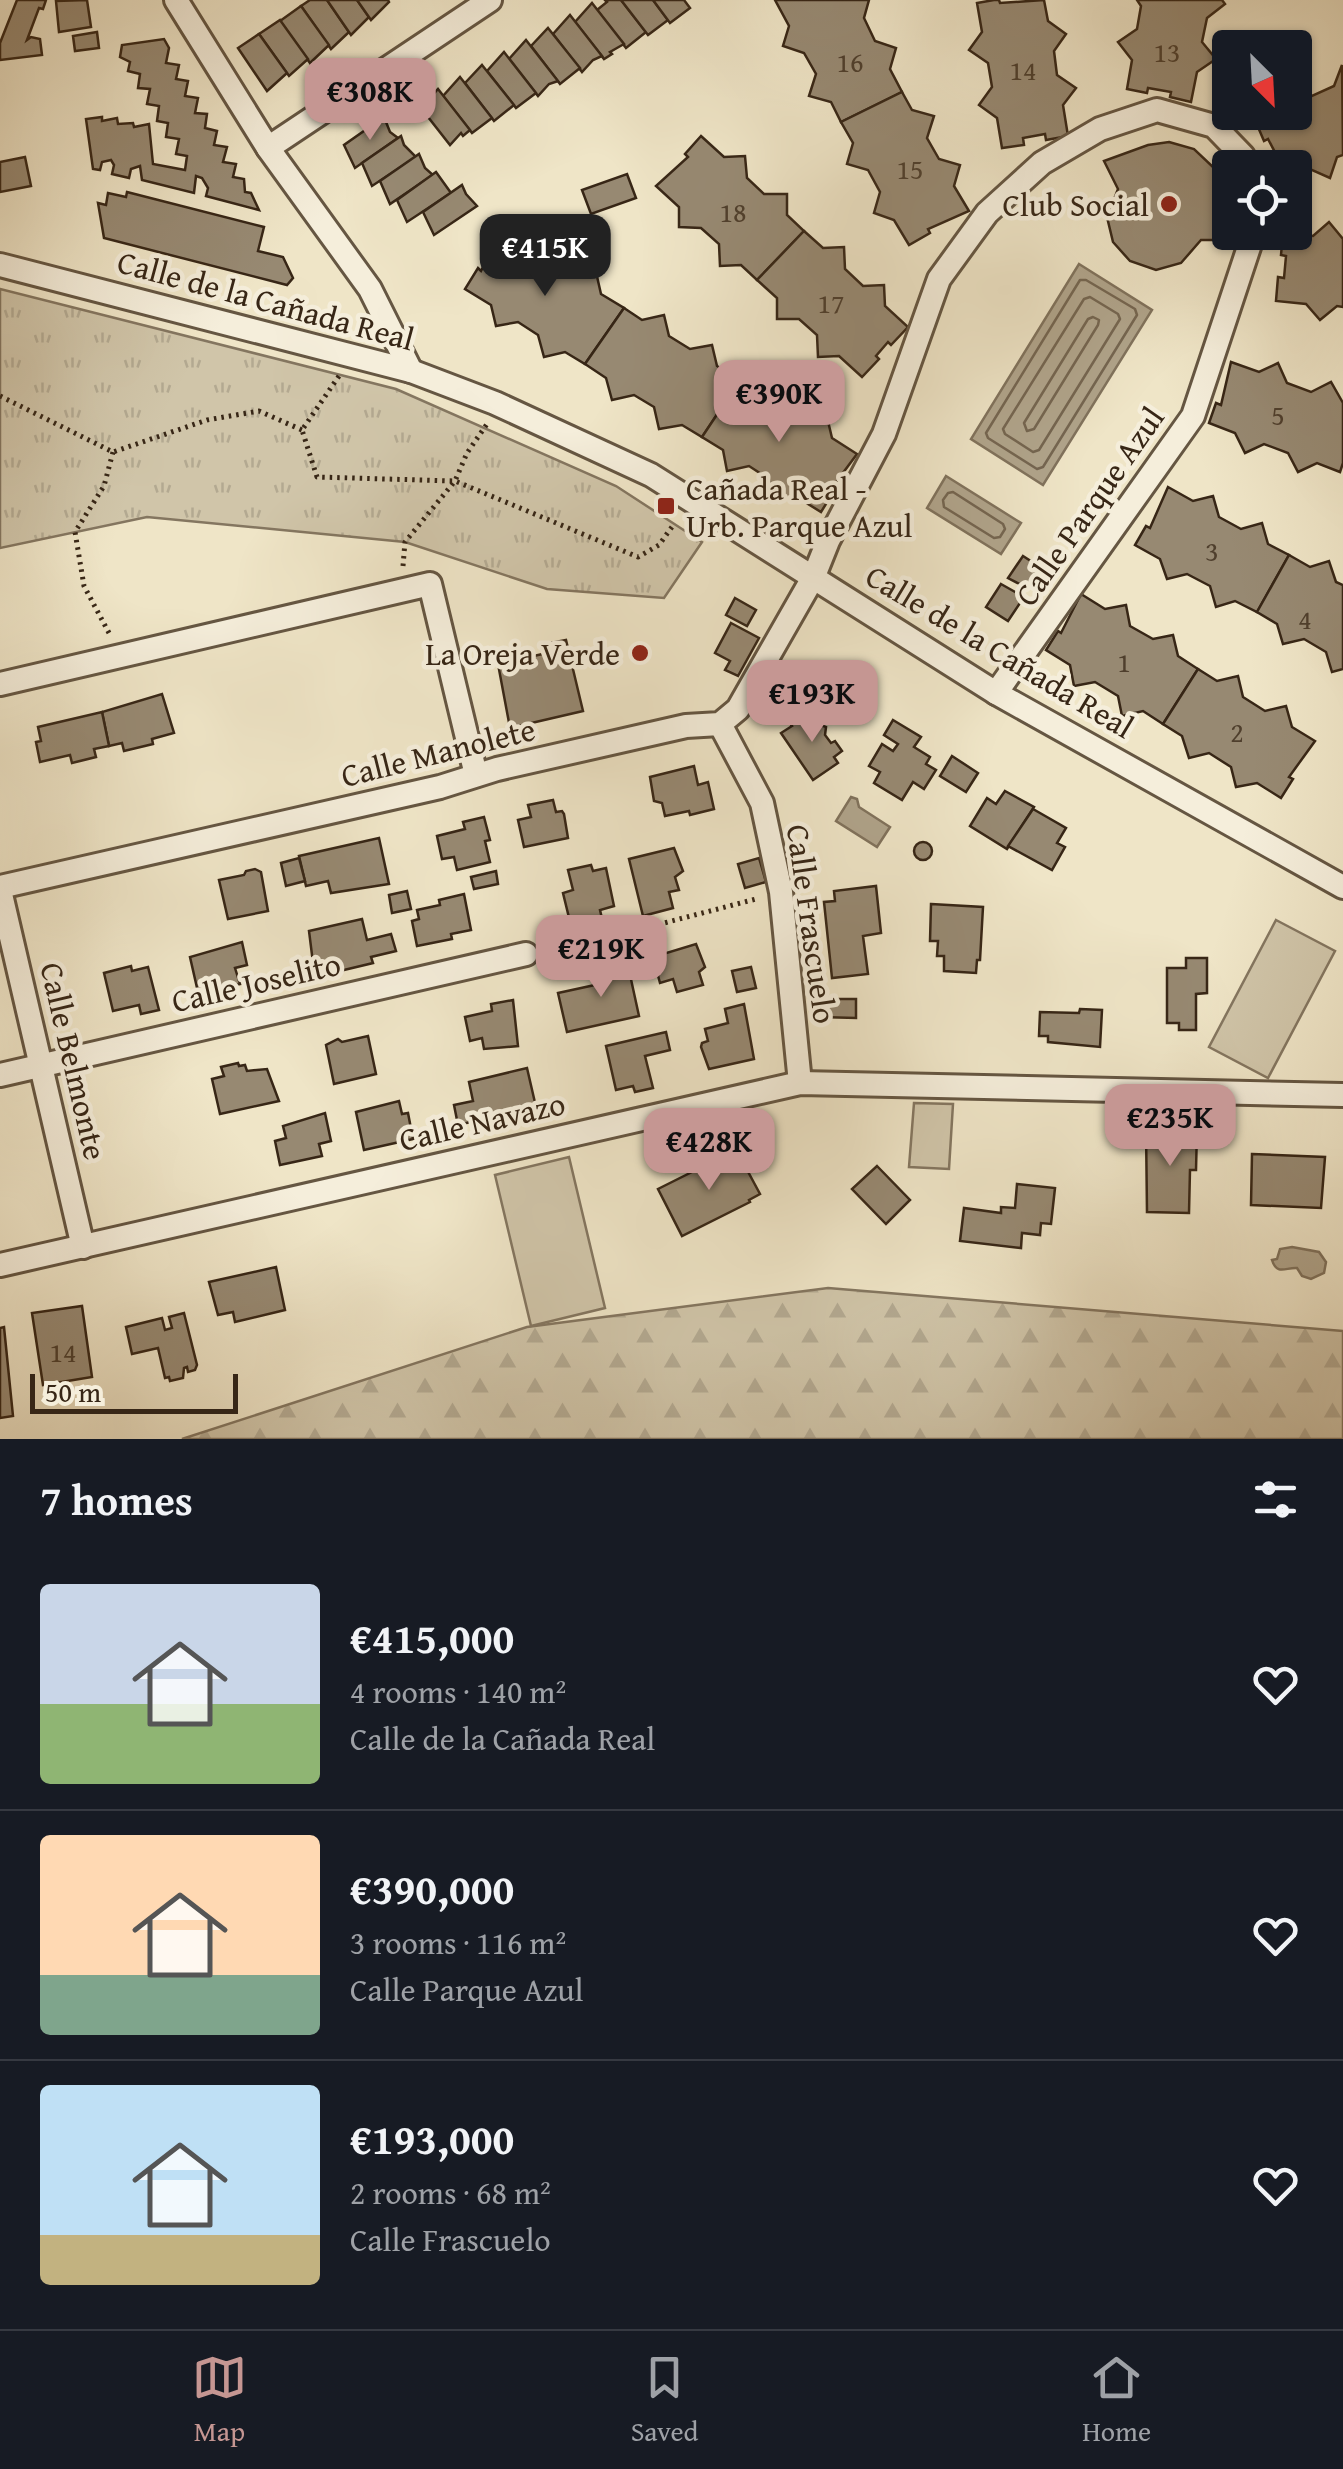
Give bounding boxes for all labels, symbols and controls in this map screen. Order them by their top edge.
north arrow [1212,30,1312,130]
map controls [1212,30,1312,250]
house number: 13 [1154,31,1180,72]
house number: 16 [837,41,863,82]
house number: 14 [1010,49,1036,90]
pin: €308K [300,58,440,143]
text: €308K [327,67,413,114]
house number: 15 [897,148,923,189]
button: locate [1212,150,1312,250]
place label: Club Social [1002,181,1149,228]
house number: 18 [720,191,746,232]
marker: Club Social [1158,193,1180,215]
pin: €415K [475,214,615,299]
text: €415K [502,223,588,270]
street label: Calle de la Cañada Real [112,238,420,362]
house number: 17 [818,282,844,323]
pin: €390K [709,360,849,445]
text: €390K [736,369,822,416]
house number: 5 [1271,394,1285,435]
street label: Calle Parque Azul [1003,397,1175,615]
place label: Cañada Real - Urb. Parque Azul [686,465,913,549]
marker: Cañada Real - Urb. Parque Azul [655,495,677,517]
house number: 3 [1205,530,1219,571]
street label: Calle de la Cañada Real [857,552,1143,750]
house number: 4 [1298,598,1312,639]
place label: La Oreja Verde [425,630,620,677]
house number: 1 [1117,641,1131,682]
marker: La Oreja Verde [629,642,651,664]
pin: €193K [742,660,882,745]
text: €193K [769,669,855,716]
street label: Calle Manolete [336,705,540,799]
house number: 2 [1230,711,1244,752]
street label: Calle Frascuelo [775,821,849,1027]
pin: €219K [531,915,671,1000]
text: €219K [558,924,644,971]
street label: Calle Joselito [167,940,345,1024]
street label: Calle Belmonte [28,958,120,1164]
street label: Calle Navazo [394,1079,570,1163]
pin: €235K [1100,1084,1240,1169]
text: €235K [1127,1093,1213,1140]
pin: €428K [639,1108,779,1193]
text: €428K [666,1117,752,1164]
house number: 14 [50,1331,76,1372]
scale bar [30,1369,238,1414]
text: 50 m [45,1371,101,1412]
text: 7 homes [40,1469,193,1530]
icon: filters [1248,1472,1303,1527]
text: €415,000 [350,1607,514,1668]
icon: home [120,1624,240,1744]
icon: heart [1248,1657,1303,1712]
text: 4 rooms · 140 m² [350,1668,566,1715]
text: Calle de la Cañada Real [350,1715,655,1762]
text: €390,000 [350,1858,514,1919]
icon: home [120,1875,240,1995]
icon: heart [1248,1908,1303,1963]
text: 3 rooms · 116 m² [350,1919,566,1966]
text: Calle Parque Azul [350,1966,584,2013]
text: €193,000 [350,2108,514,2169]
icon: home [120,2125,240,2245]
icon: heart [1248,2158,1303,2213]
text: 2 rooms · 68 m² [350,2169,551,2216]
text: Calle Frascuelo [350,2216,551,2263]
tab: Map [192,2350,247,2451]
tab: Saved [631,2350,698,2451]
tab: Home [1082,2350,1151,2451]

